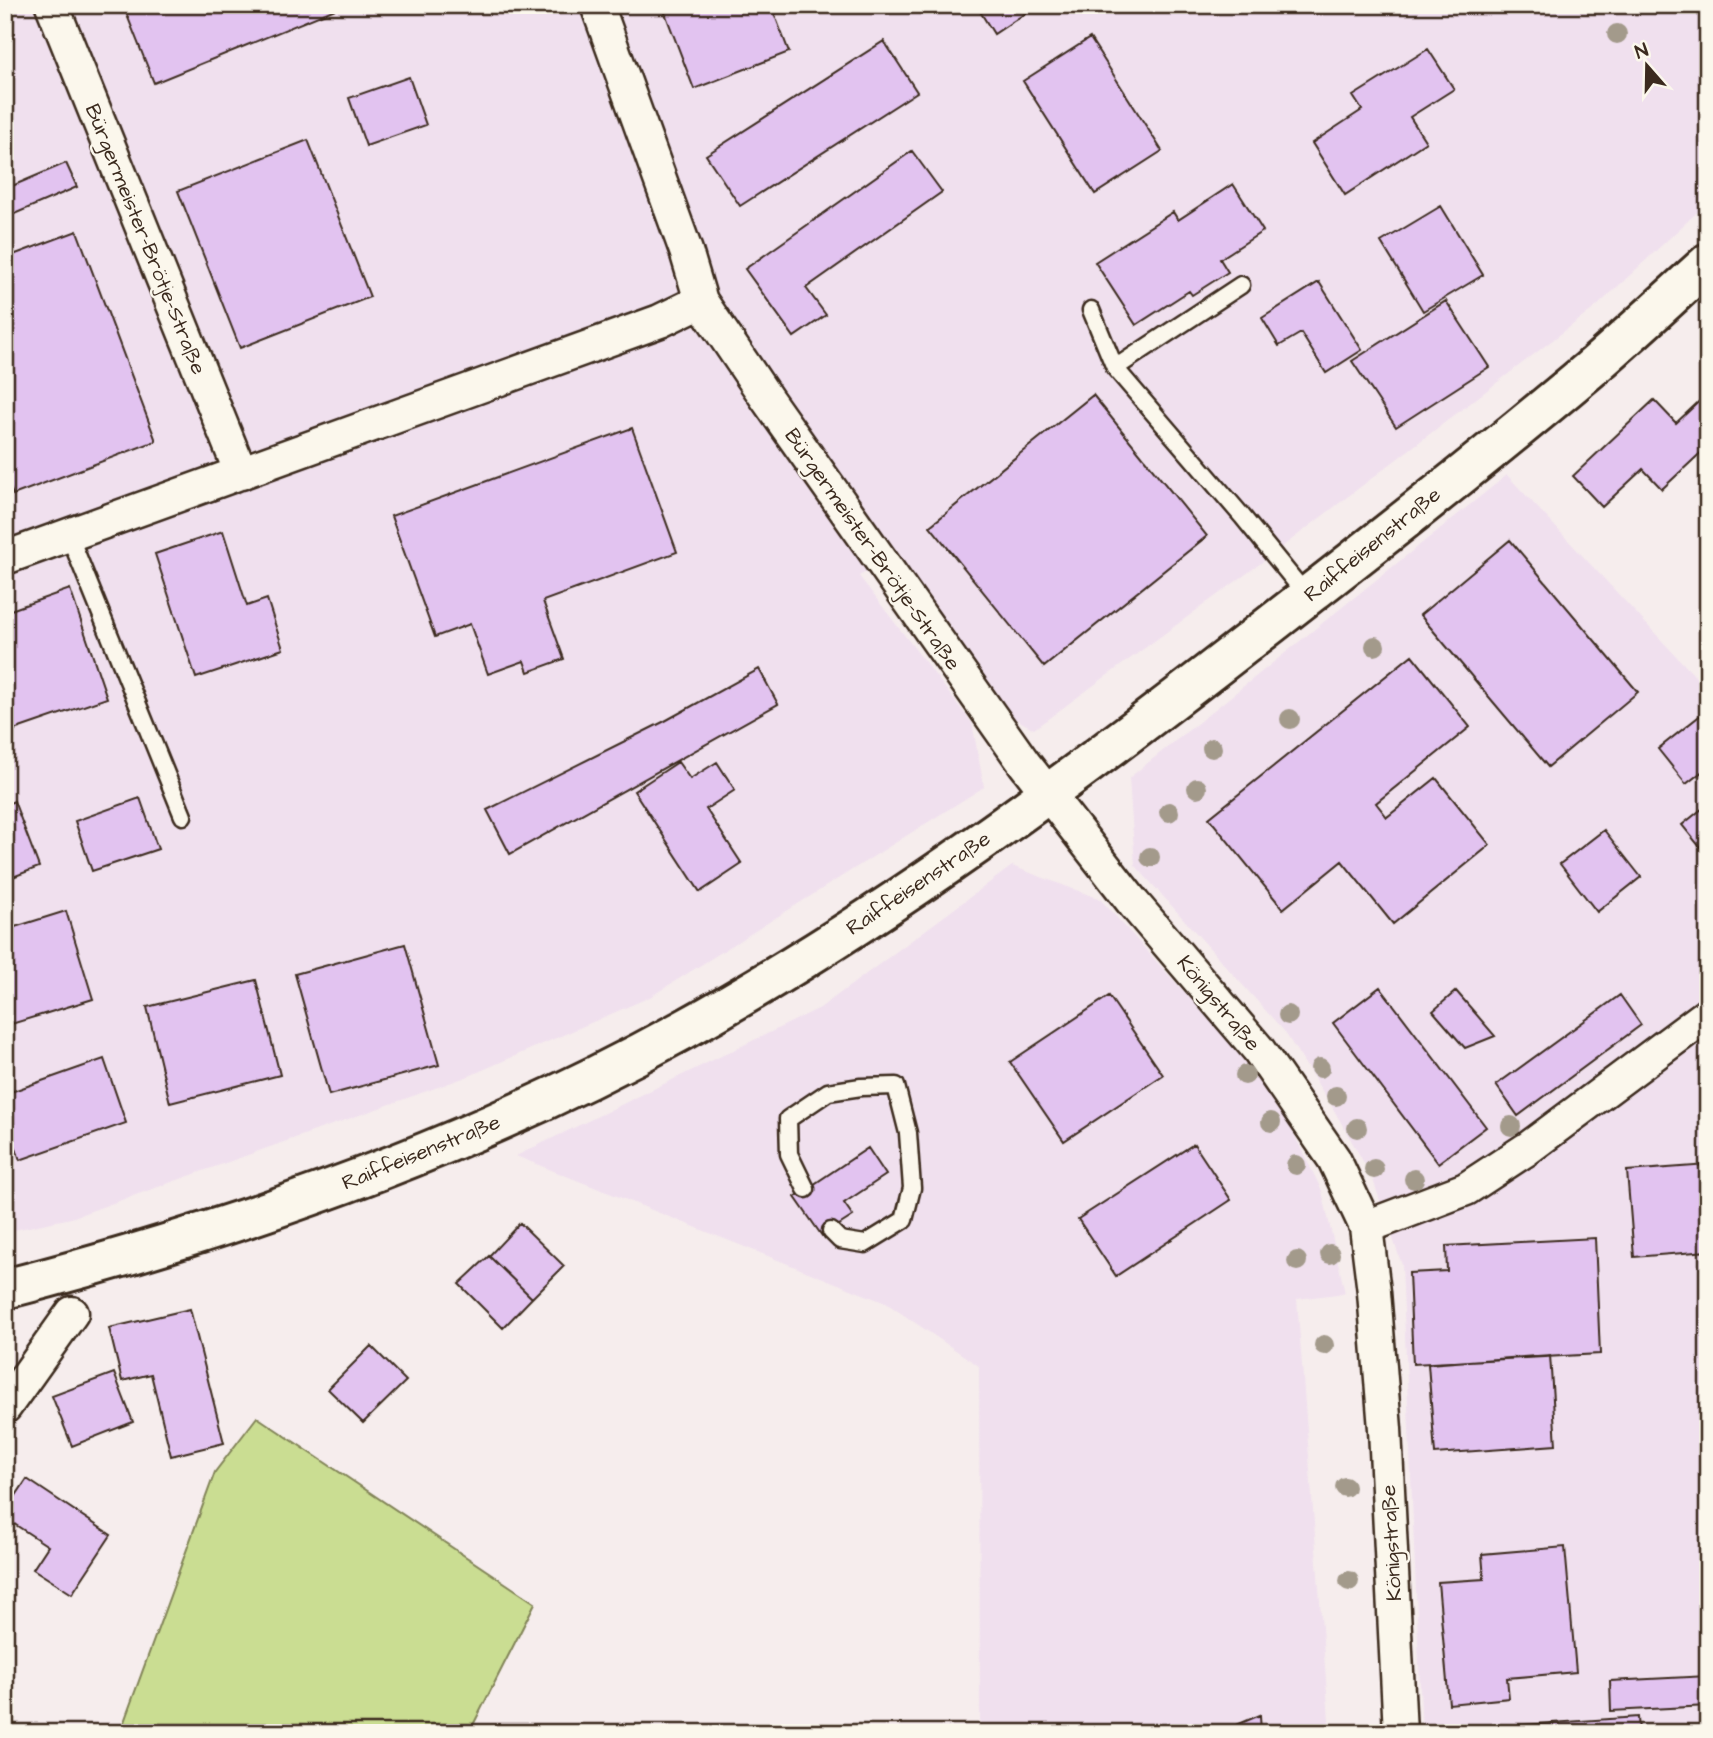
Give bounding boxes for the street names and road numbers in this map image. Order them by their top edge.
street label: Bürgermeister-Brötje-Straße [76,100,213,379]
street label: Bürgermeister-Brötje-Straße [776,422,967,677]
street label: Raiffeisenstraße [1298,480,1447,609]
street label: Raiffeisenstraße [840,824,996,942]
street label: Königstraße [1168,949,1267,1059]
street label: Raiffeisenstraße [338,1107,505,1197]
street label: Königstraße [1374,1484,1411,1602]

